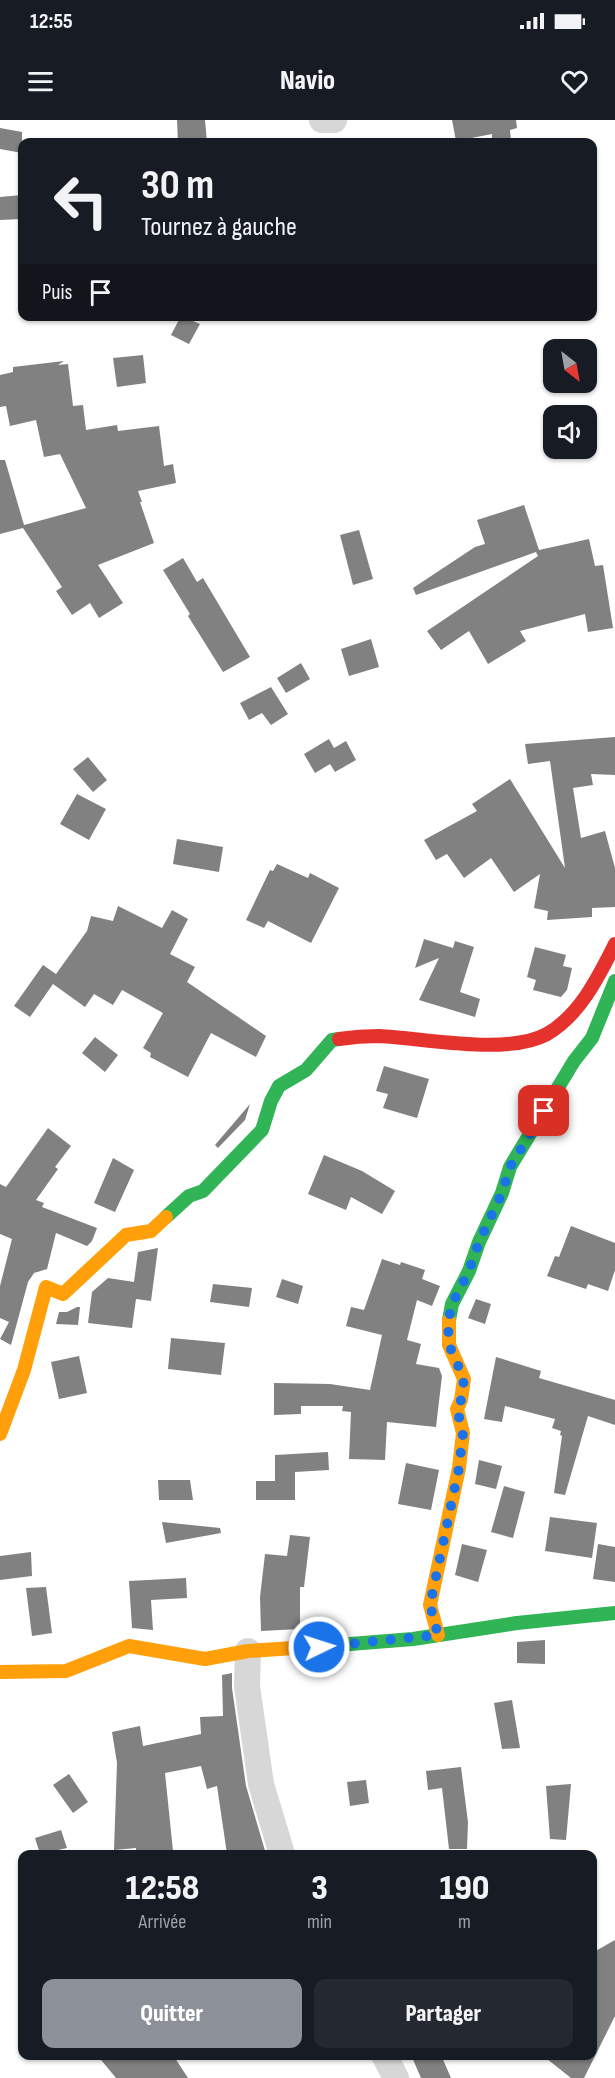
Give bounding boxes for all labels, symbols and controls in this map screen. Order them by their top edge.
text: 12:55 [30,8,73,35]
icon: menu [24,65,57,98]
text: Navio [280,65,335,97]
icon: heart [558,65,591,98]
text: 30 m [141,160,214,211]
icon: left [42,162,120,240]
text: Tournez à gauche [141,211,297,243]
icon: arrive [84,276,117,309]
text: Puis [42,279,72,306]
north arrow [543,339,597,393]
map controls [543,339,597,459]
button: sound [543,405,597,459]
pin [518,1085,569,1136]
icon: arrive [527,1094,560,1127]
position arrow [287,1615,351,1679]
text: 12:58 [125,1867,199,1910]
text: 3 [311,1867,328,1910]
text: 190 [440,1867,489,1910]
text: Arrivée [139,1910,186,1934]
text: min [307,1910,332,1934]
text: m [458,1910,471,1934]
button: Quitter [42,1979,302,2048]
button: Partager [314,1979,573,2048]

